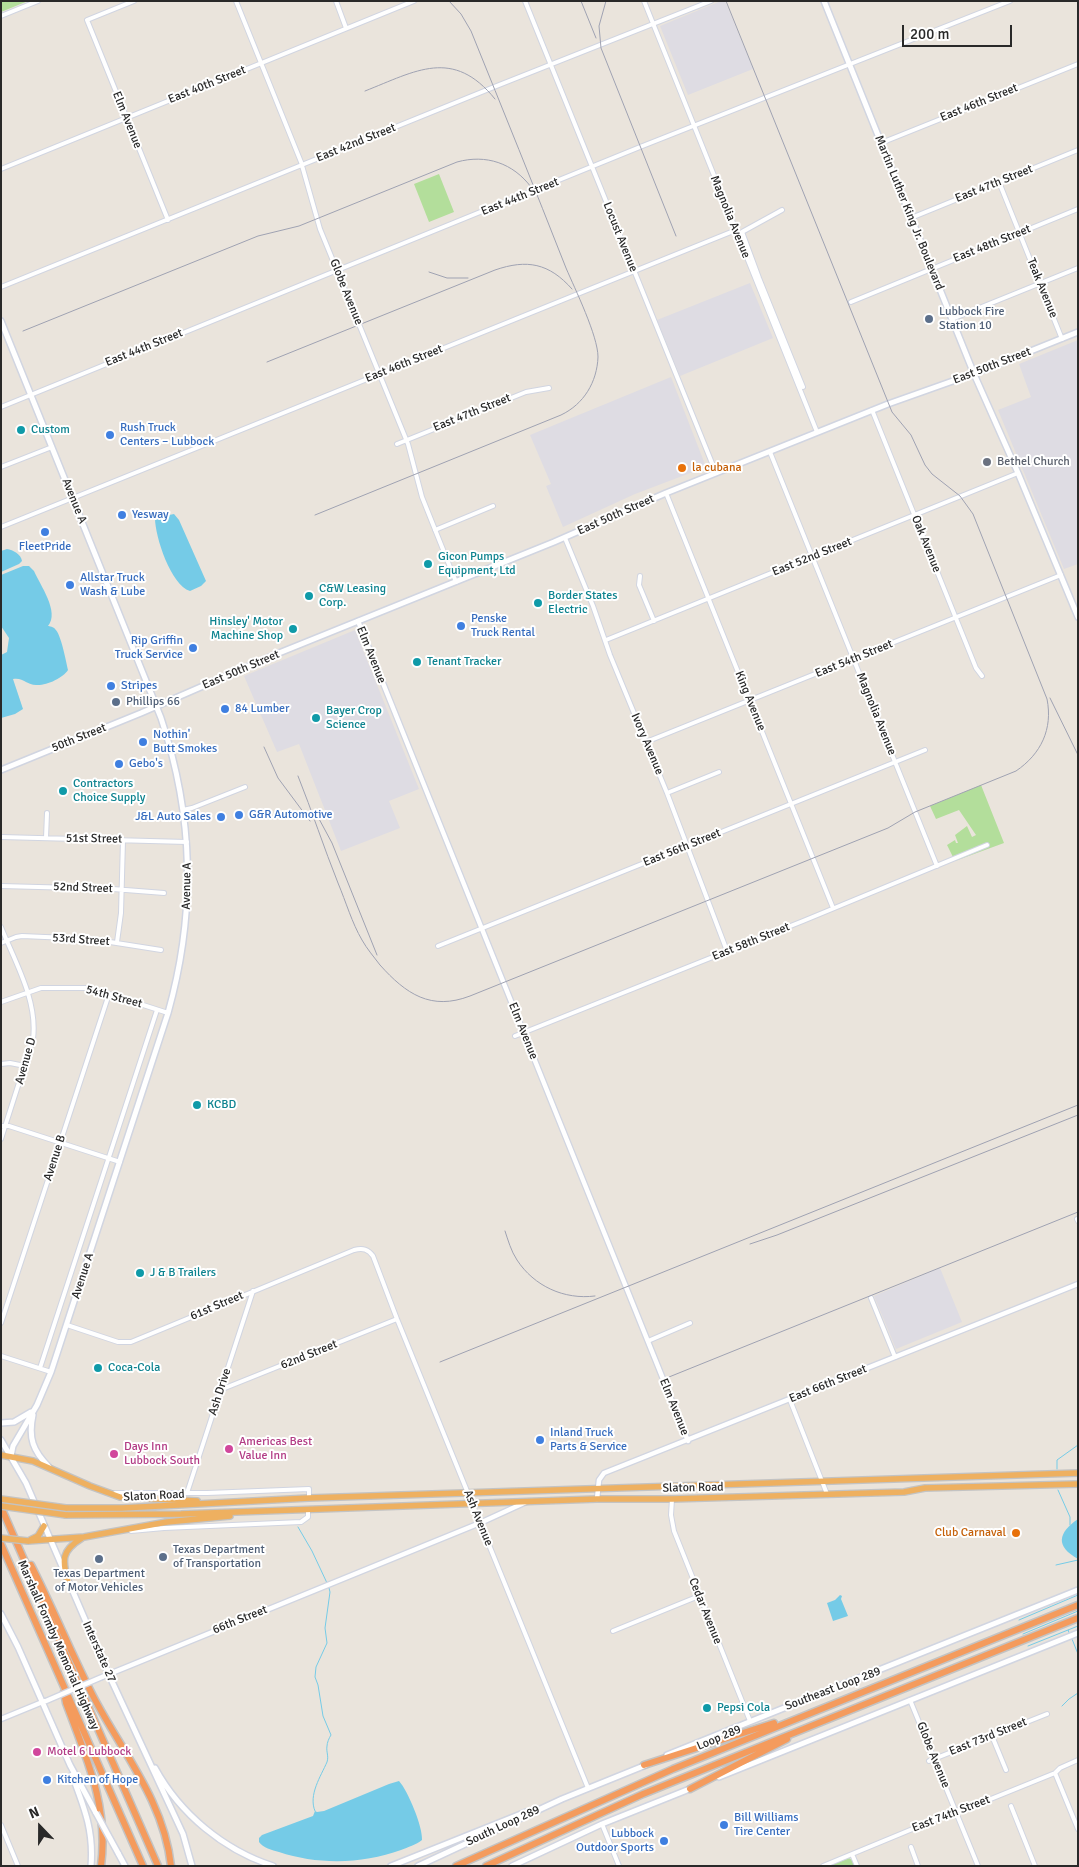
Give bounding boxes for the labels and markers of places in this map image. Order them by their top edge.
place label: Lubbock Fire Station 10 [939,305,1004,333]
marker: Lubbock Fire Station 10 [923,313,935,325]
place label: Rush Truck Centers – Lubbock [120,421,214,449]
place label: Custom [31,423,70,437]
marker: Custom [15,424,27,436]
marker: Rush Truck Centers – Lubbock [104,429,116,441]
place label: Bethel Church [997,455,1070,469]
marker: Bethel Church [981,456,993,468]
place label: la cubana [692,461,742,475]
marker: la cubana [676,462,688,474]
place label: Yesway [132,508,169,522]
marker: Yesway [116,509,128,521]
marker: FleetPride [39,526,51,538]
place label: FleetPride [19,540,71,554]
place label: Gicon Pumps Equipment, Ltd [438,550,516,578]
marker: Gicon Pumps Equipment, Ltd [422,558,434,570]
place label: Allstar Truck Wash & Lube [80,571,145,599]
marker: Allstar Truck Wash & Lube [64,579,76,591]
place label: C&W Leasing Corp. [319,582,386,610]
place label: Border States Electric [548,589,617,617]
marker: C&W Leasing Corp. [303,590,315,602]
marker: Border States Electric [532,597,544,609]
place label: Penske Truck Rental [471,612,535,640]
place label: Hinsley' Motor Machine Shop [209,615,283,643]
marker: Penske Truck Rental [455,620,467,632]
marker: Hinsley' Motor Machine Shop [287,623,299,635]
place label: Rip Griffin Truck Service [115,634,183,662]
marker: Rip Griffin Truck Service [187,642,199,654]
place label: Tenant Tracker [427,655,501,669]
marker: Tenant Tracker [411,656,423,668]
place label: Stripes [121,679,157,693]
marker: Stripes [105,680,117,692]
place label: Phillips 66 [126,695,180,709]
marker: Phillips 66 [110,696,122,708]
place label: 84 Lumber [235,702,289,716]
marker: 84 Lumber [219,703,231,715]
place label: Bayer Crop Science [326,704,382,732]
marker: Bayer Crop Science [310,712,322,724]
place label: Nothin' Butt Smokes [153,728,217,756]
marker: Nothin' Butt Smokes [137,736,149,748]
place label: Gebo's [129,757,163,771]
marker: Gebo's [113,758,125,770]
place label: Contractors Choice Supply [73,777,145,805]
marker: Contractors Choice Supply [57,785,69,797]
place label: G&R Automotive [249,808,333,822]
marker: G&R Automotive [233,809,245,821]
place label: J&L Auto Sales [135,810,211,824]
marker: J&L Auto Sales [215,811,227,823]
place label: KCBD [207,1098,236,1112]
marker: KCBD [191,1099,203,1111]
place label: J & B Trailers [150,1266,216,1280]
marker: J & B Trailers [134,1267,146,1279]
place label: Coca-Cola [108,1361,160,1375]
marker: Coca-Cola [92,1362,104,1374]
place label: Inland Truck Parts & Service [550,1426,627,1454]
marker: Inland Truck Parts & Service [534,1434,546,1446]
place label: Americas Best Value Inn [239,1435,312,1463]
place label: Days Inn Lubbock South [124,1440,200,1468]
marker: Americas Best Value Inn [223,1443,235,1455]
marker: Days Inn Lubbock South [108,1448,120,1460]
place label: Club Carnaval [935,1526,1006,1540]
marker: Club Carnaval [1010,1527,1022,1539]
place label: Texas Department of Transportation [173,1543,265,1571]
marker: Texas Department of Transportation [157,1551,169,1563]
marker: Texas Department of Motor Vehicles [93,1553,105,1565]
place label: Texas Department of Motor Vehicles [53,1567,145,1595]
place label: Pepsi Cola [717,1701,770,1715]
marker: Pepsi Cola [701,1702,713,1714]
place label: Motel 6 Lubbock [47,1745,131,1759]
marker: Motel 6 Lubbock [31,1746,43,1758]
place label: Kitchen of Hope [57,1773,138,1787]
marker: Kitchen of Hope [41,1774,53,1786]
place label: Bill Williams Tire Center [734,1811,799,1839]
marker: Bill Williams Tire Center [718,1819,730,1831]
place label: Lubbock Outdoor Sports [576,1827,654,1855]
marker: Lubbock Outdoor Sports [658,1835,670,1847]

